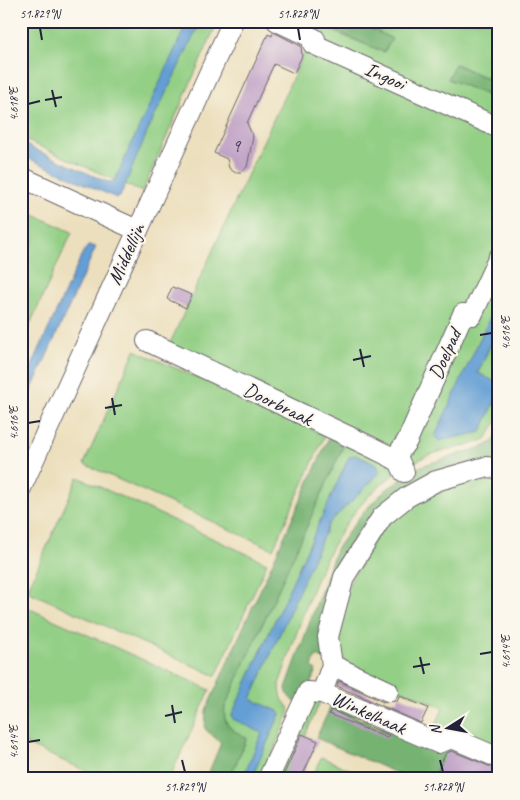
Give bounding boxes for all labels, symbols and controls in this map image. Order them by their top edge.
text: 51.829°N [20,6,62,22]
text: 51.828°N [278,6,320,22]
street label: Ingooi [361,56,411,97]
text: 4.618°E [6,85,22,121]
house number: 9 [232,135,242,157]
street label: Middellijn [102,219,151,288]
text: 4.616°E [498,314,514,350]
street label: Doelpad [423,322,468,383]
street label: Doorbraak [240,377,318,432]
text: 4.616°E [6,404,22,440]
text: 4.614°E [498,633,514,669]
street label: Winkelhaak [328,686,411,741]
north arrow [422,702,472,752]
text: N [426,722,445,736]
text: 4.614°E [6,723,22,759]
text: 51.829°N [165,779,207,795]
text: 51.828°N [423,779,465,795]

